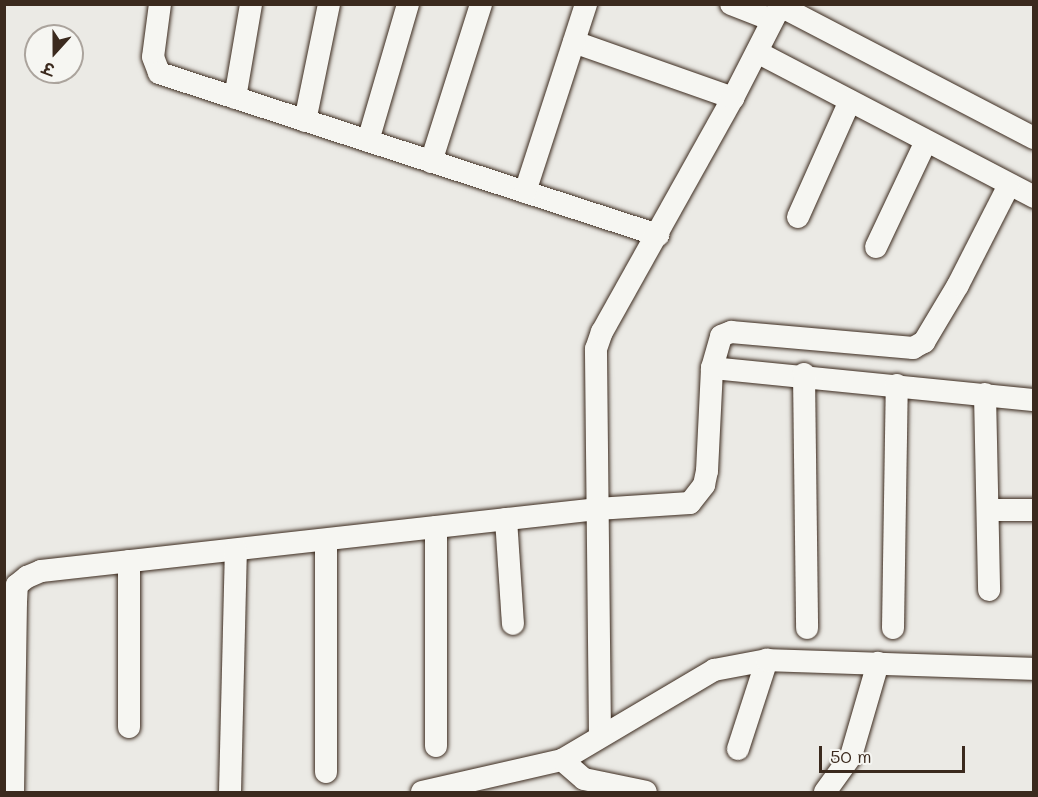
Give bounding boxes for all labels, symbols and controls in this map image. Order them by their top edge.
north arrow [24,24,84,84]
text: उ [39,58,57,81]
scale bar [822,734,968,772]
text: 50 m [830,744,872,768]

